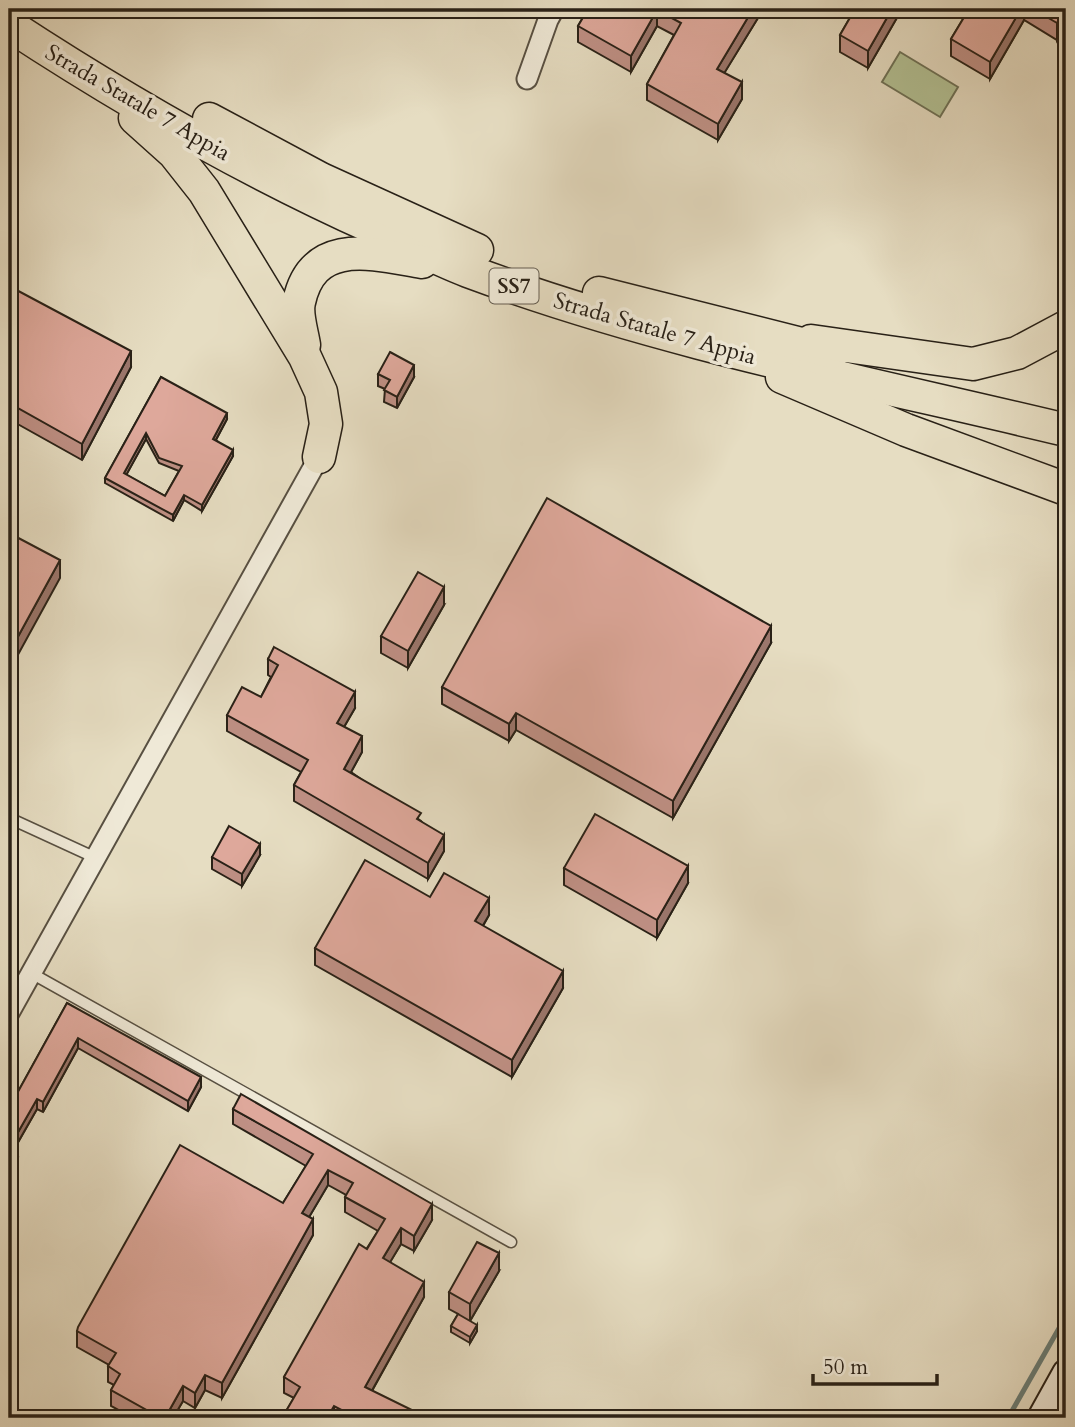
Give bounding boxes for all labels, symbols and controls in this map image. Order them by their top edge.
street label: Strada Statale 7 Appia [39,37,236,168]
road number: SS7 [490,268,538,304]
street label: Strada Statale 7 Appia [550,285,760,372]
scale bar [813,1343,937,1387]
text: 50 m [823,1353,868,1382]

